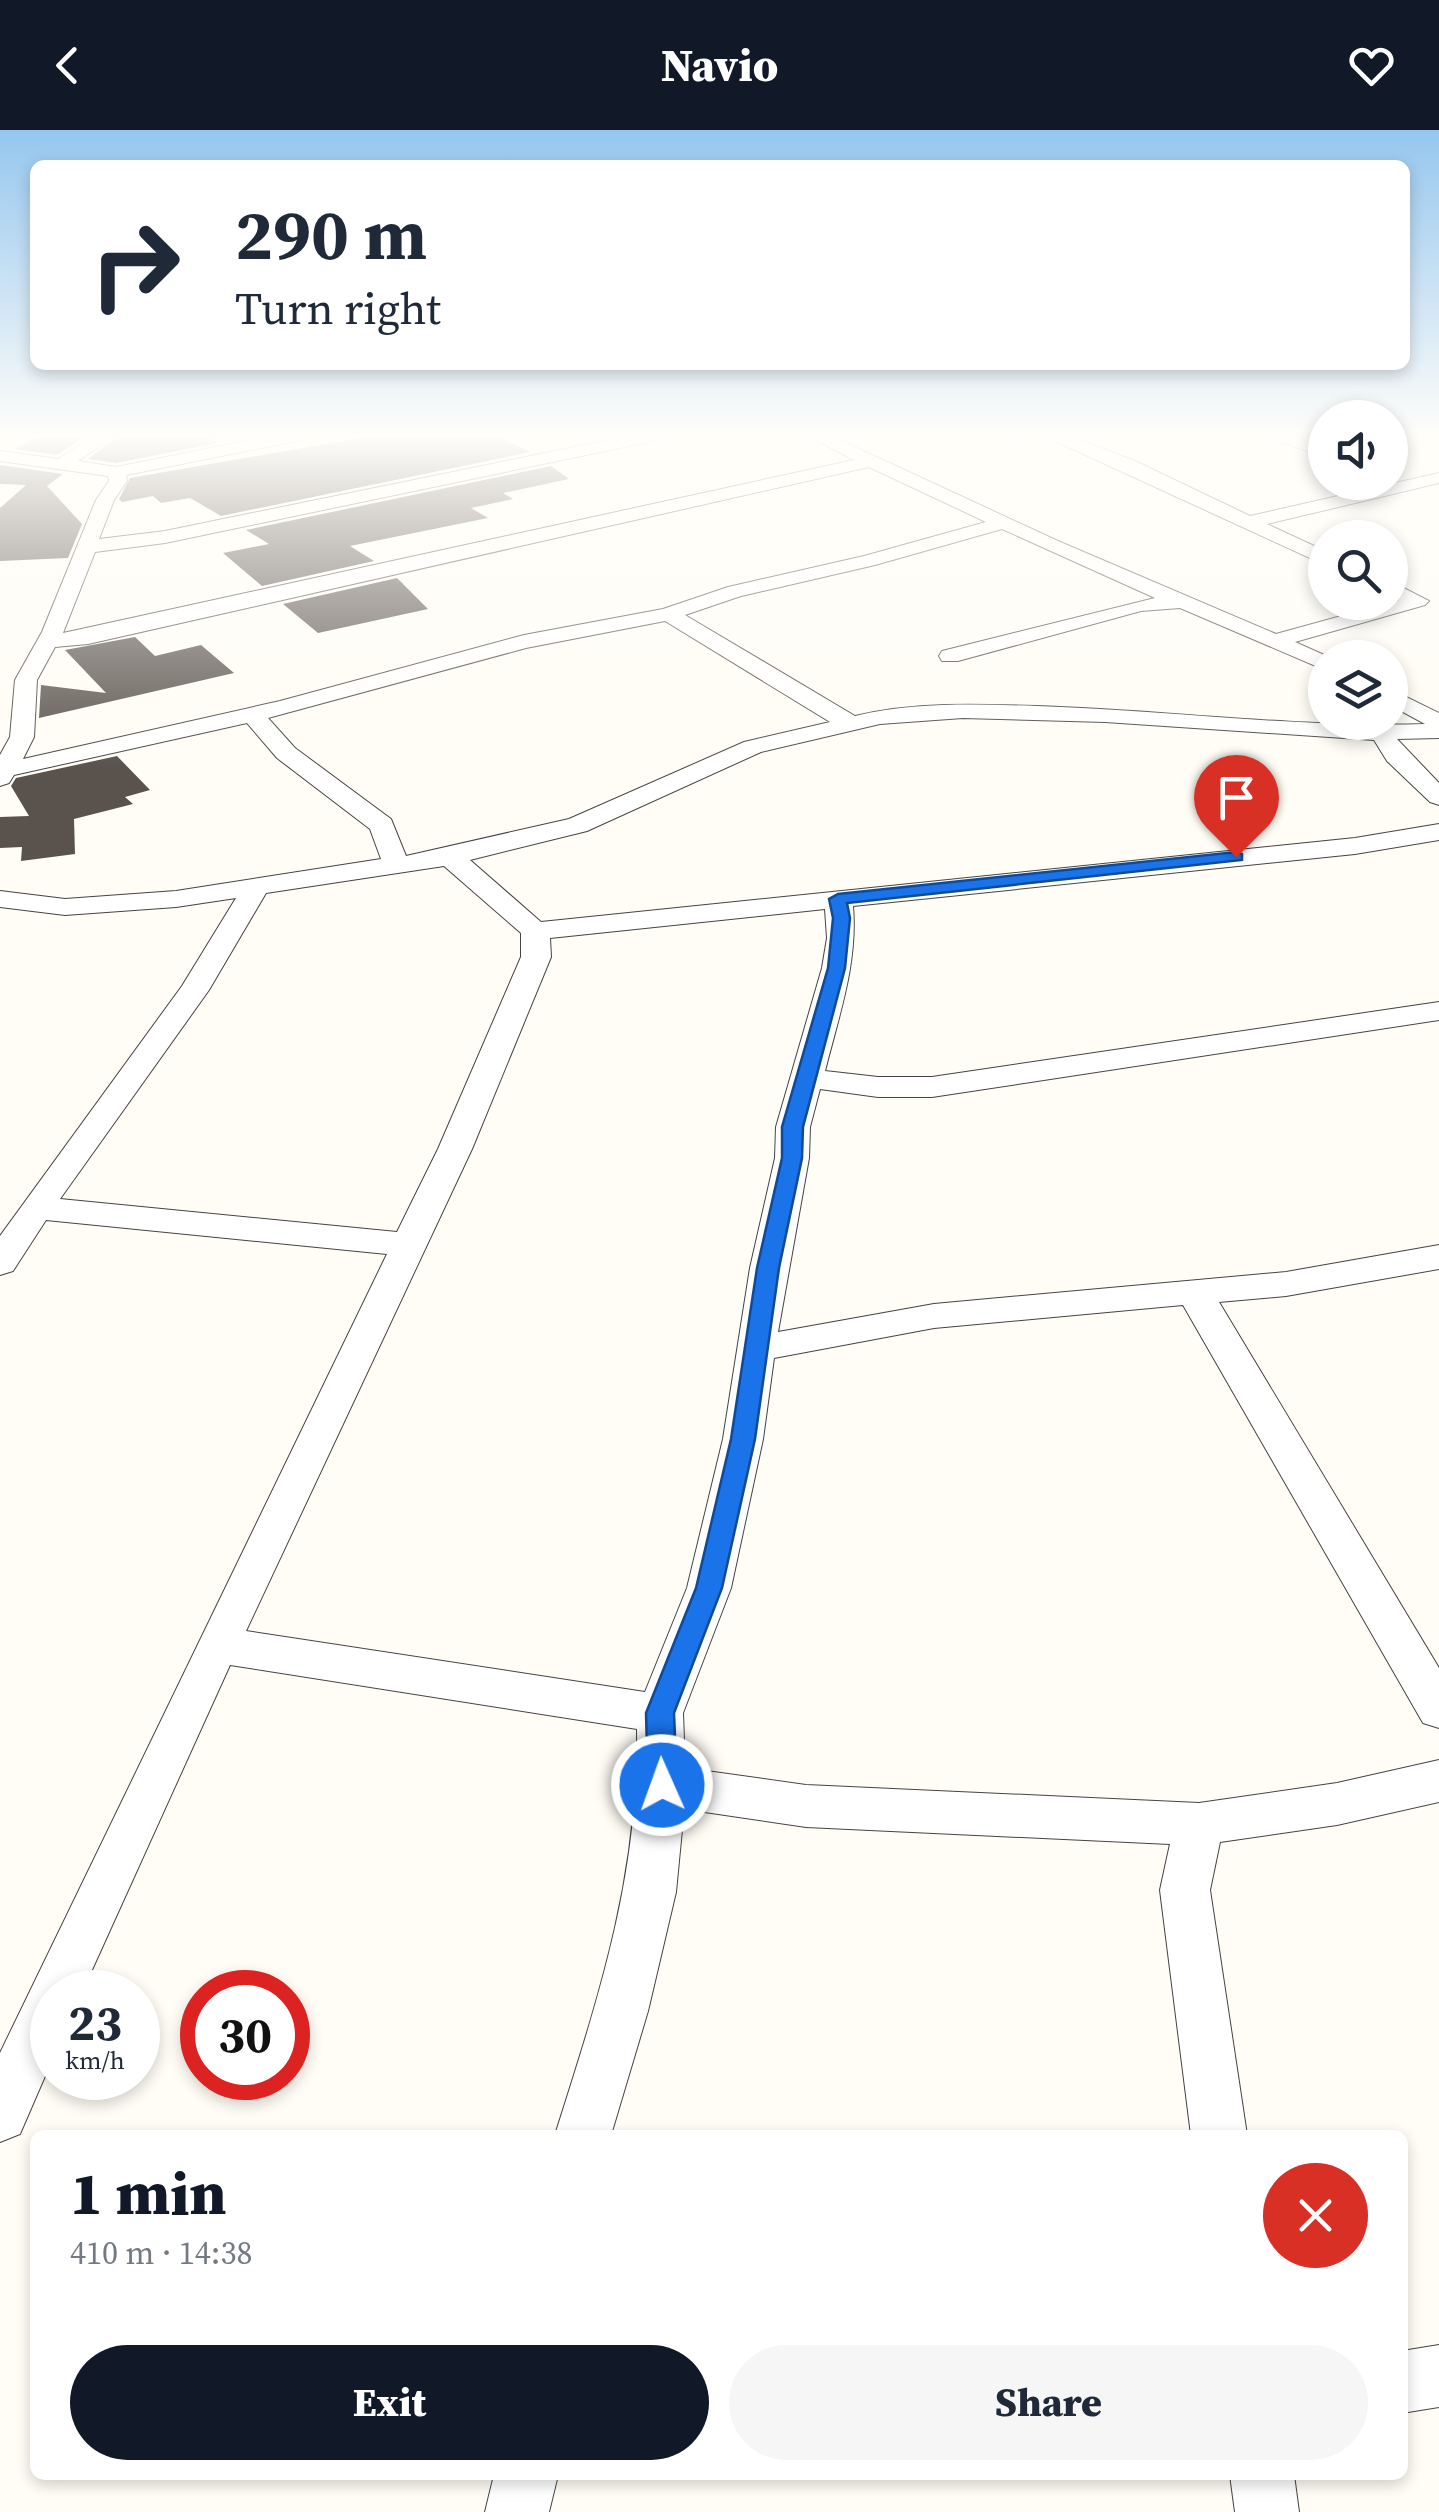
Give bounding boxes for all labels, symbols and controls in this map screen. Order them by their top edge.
text: Navio [661,34,778,96]
icon: back [40,38,95,93]
icon: heart [1344,38,1399,93]
text: 290 m [235,186,427,282]
icon: right [70,200,200,330]
text: Turn right [235,277,441,339]
map controls [1308,400,1408,740]
button: sound [1308,400,1408,500]
button: search [1308,520,1408,620]
button: layers [1308,640,1408,740]
pin [1194,755,1279,858]
icon: arrive [1209,770,1264,825]
position arrow [610,1733,714,1837]
speed limit sign: 30 [180,1970,310,2100]
text: 23 [68,1988,122,2057]
text: km/h [65,2043,125,2077]
text: 1 min [70,2152,226,2234]
button: close [1263,2163,1368,2268]
text: 410 m · 14:38 [70,2231,252,2275]
button: Exit [70,2345,709,2460]
button: Share [729,2345,1368,2460]

